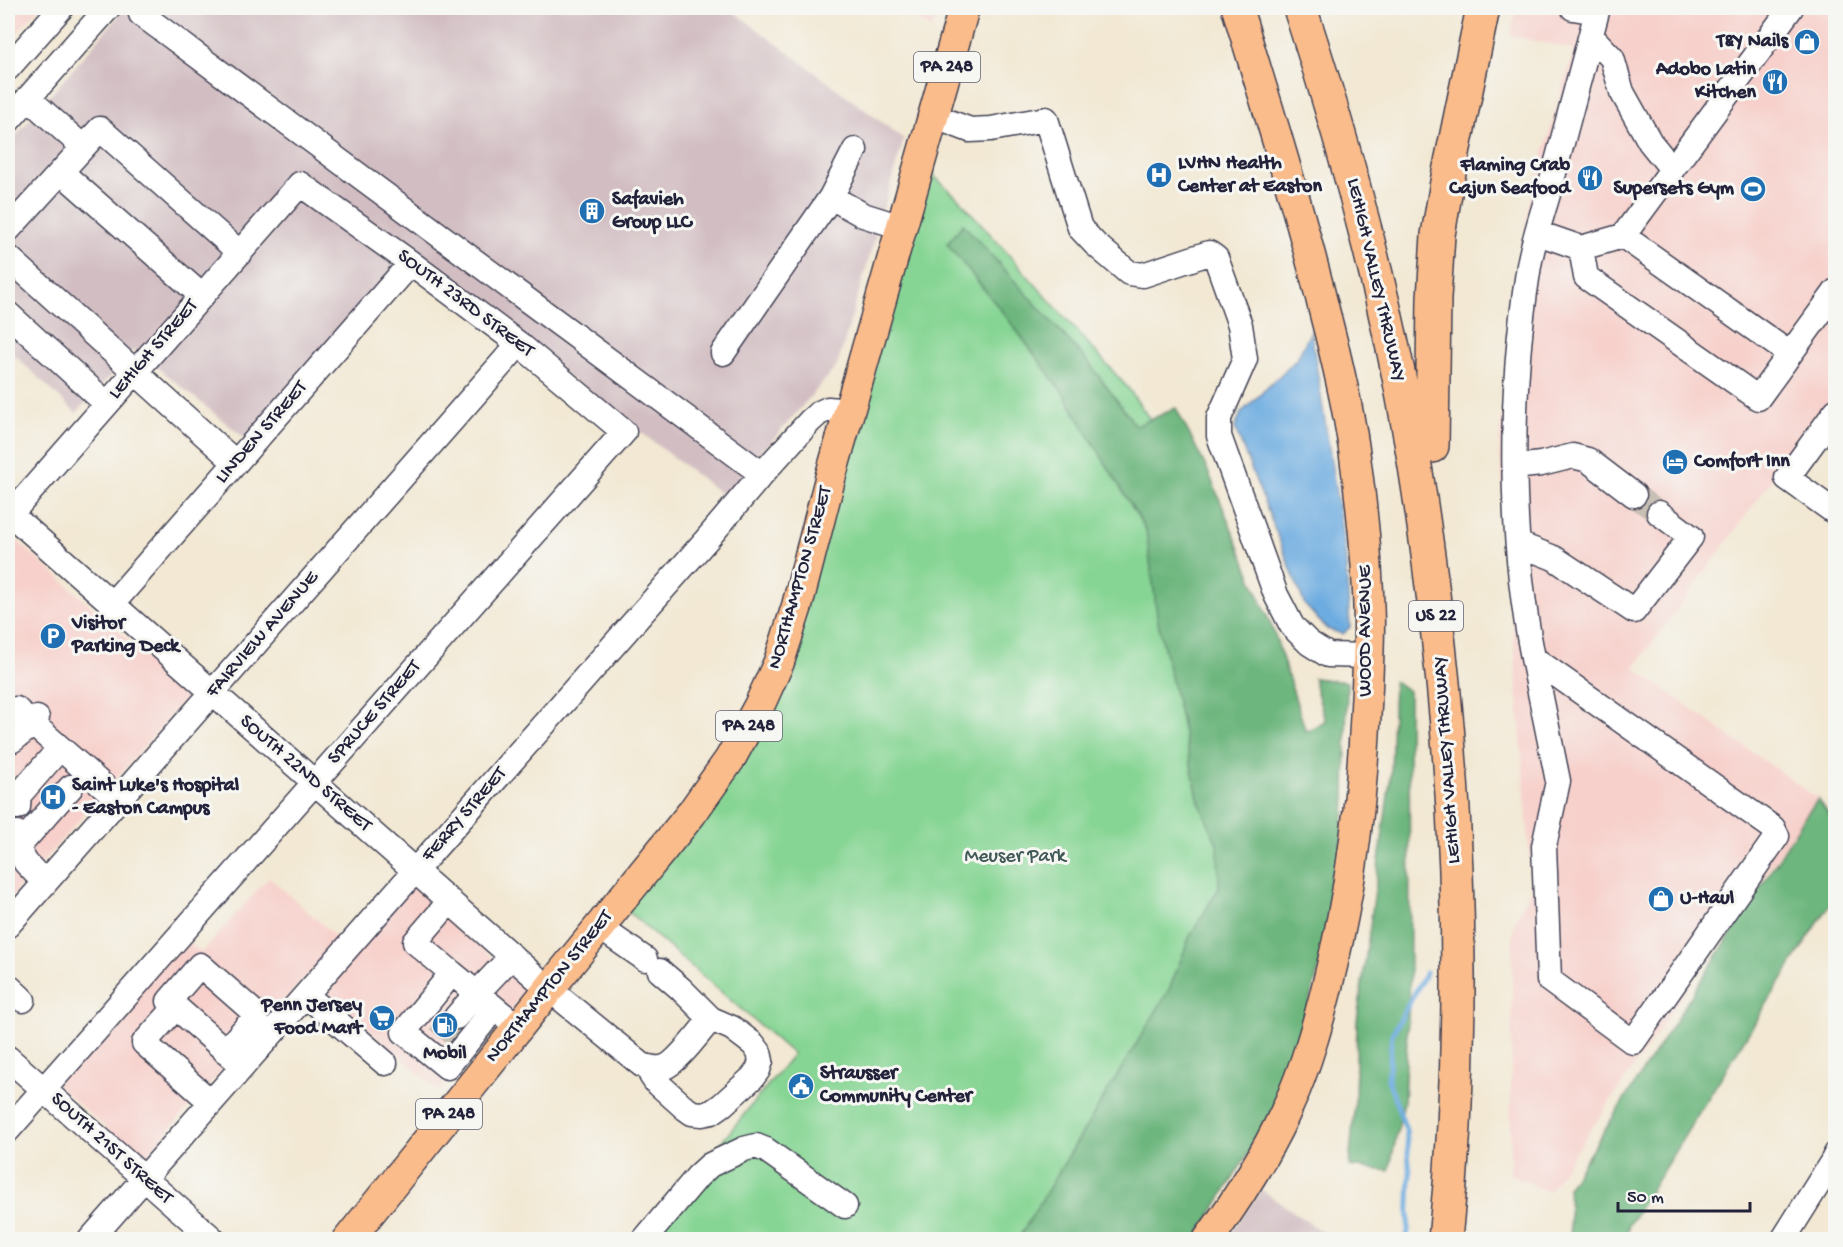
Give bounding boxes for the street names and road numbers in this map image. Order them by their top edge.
road number: PA 248 [914,52,980,82]
street label: LEHIGH VALLEY THRUWAY [1340,176,1410,384]
street label: SOUTH 23RD STREET [392,245,539,364]
street label: LEHIGH STREET [104,294,204,405]
street label: LINDEN STREET [211,376,314,489]
street label: NORTHAMPTON STREET [764,483,838,672]
street label: WOOD AVENUE [1355,564,1378,697]
street label: FAIRVIEW AVENUE [201,566,325,704]
road number: US 22 [1409,601,1463,631]
street label: SPRUCE STREET [324,655,427,770]
street label: LEHIGH VALLEY THRUWAY [1429,655,1467,865]
street label: SOUTH 22ND STREET [234,710,377,838]
road number: PA 248 [716,711,782,741]
street label: FERRY STREET [417,762,513,868]
street label: NORTHAMPTON STREET [482,905,619,1068]
street label: SOUTH 21ST STREET [45,1088,178,1211]
road number: PA 248 [416,1099,482,1129]

